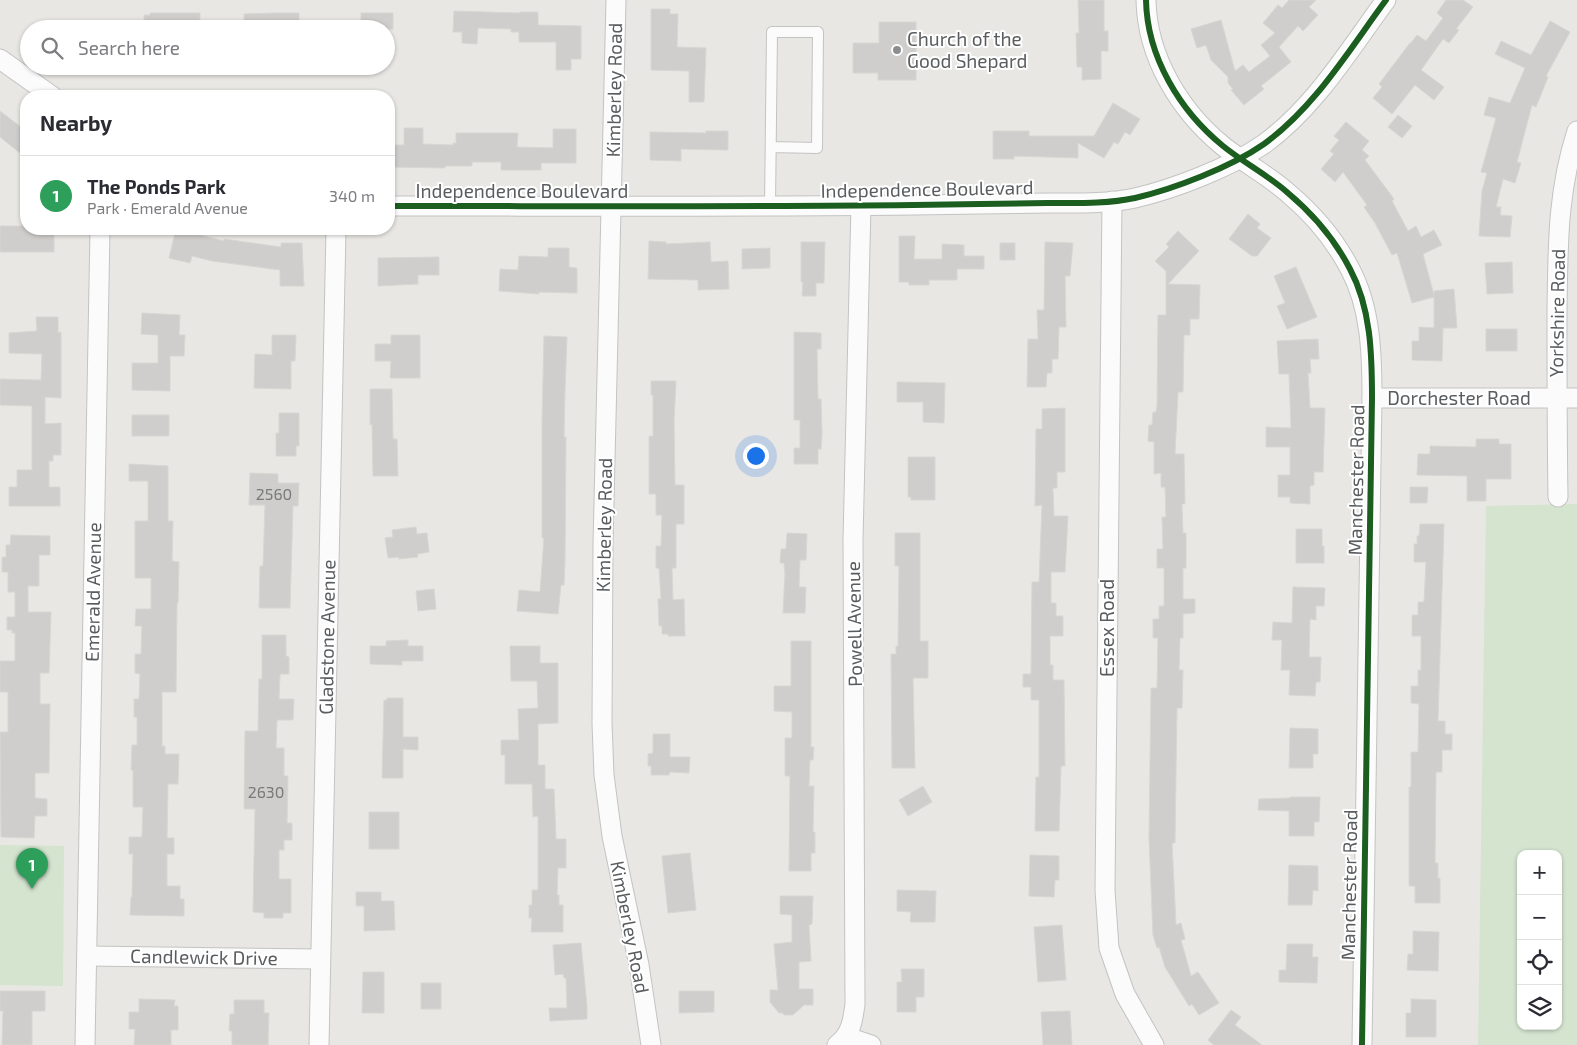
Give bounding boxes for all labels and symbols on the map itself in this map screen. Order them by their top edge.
street label: Kimberley Road [601,22,626,158]
place label: Church of the Good Shepard [907,27,1027,72]
marker: Church of the Good Shepard [891,44,903,56]
street label: Independence Boulevard [820,175,1034,202]
street label: Independence Boulevard [416,179,629,202]
street label: Yorkshire Road [1544,248,1569,377]
street label: Dorchester Road [1387,386,1531,409]
street label: Manchester Road [1343,404,1368,556]
your location [743,443,769,469]
street label: Kimberley Road [591,457,616,593]
house number: 2560 [256,484,292,503]
street label: Emerald Avenue [80,522,105,662]
street label: Gladstone Avenue [314,559,339,715]
street label: Powell Avenue [841,561,866,687]
street label: Essex Road [1095,579,1118,677]
house number: 2630 [248,782,284,801]
street label: Manchester Road [1336,809,1361,961]
pin: 1 [16,848,48,889]
street label: Kimberley Road [606,859,655,995]
street label: Candlewick Drive [130,944,278,969]

